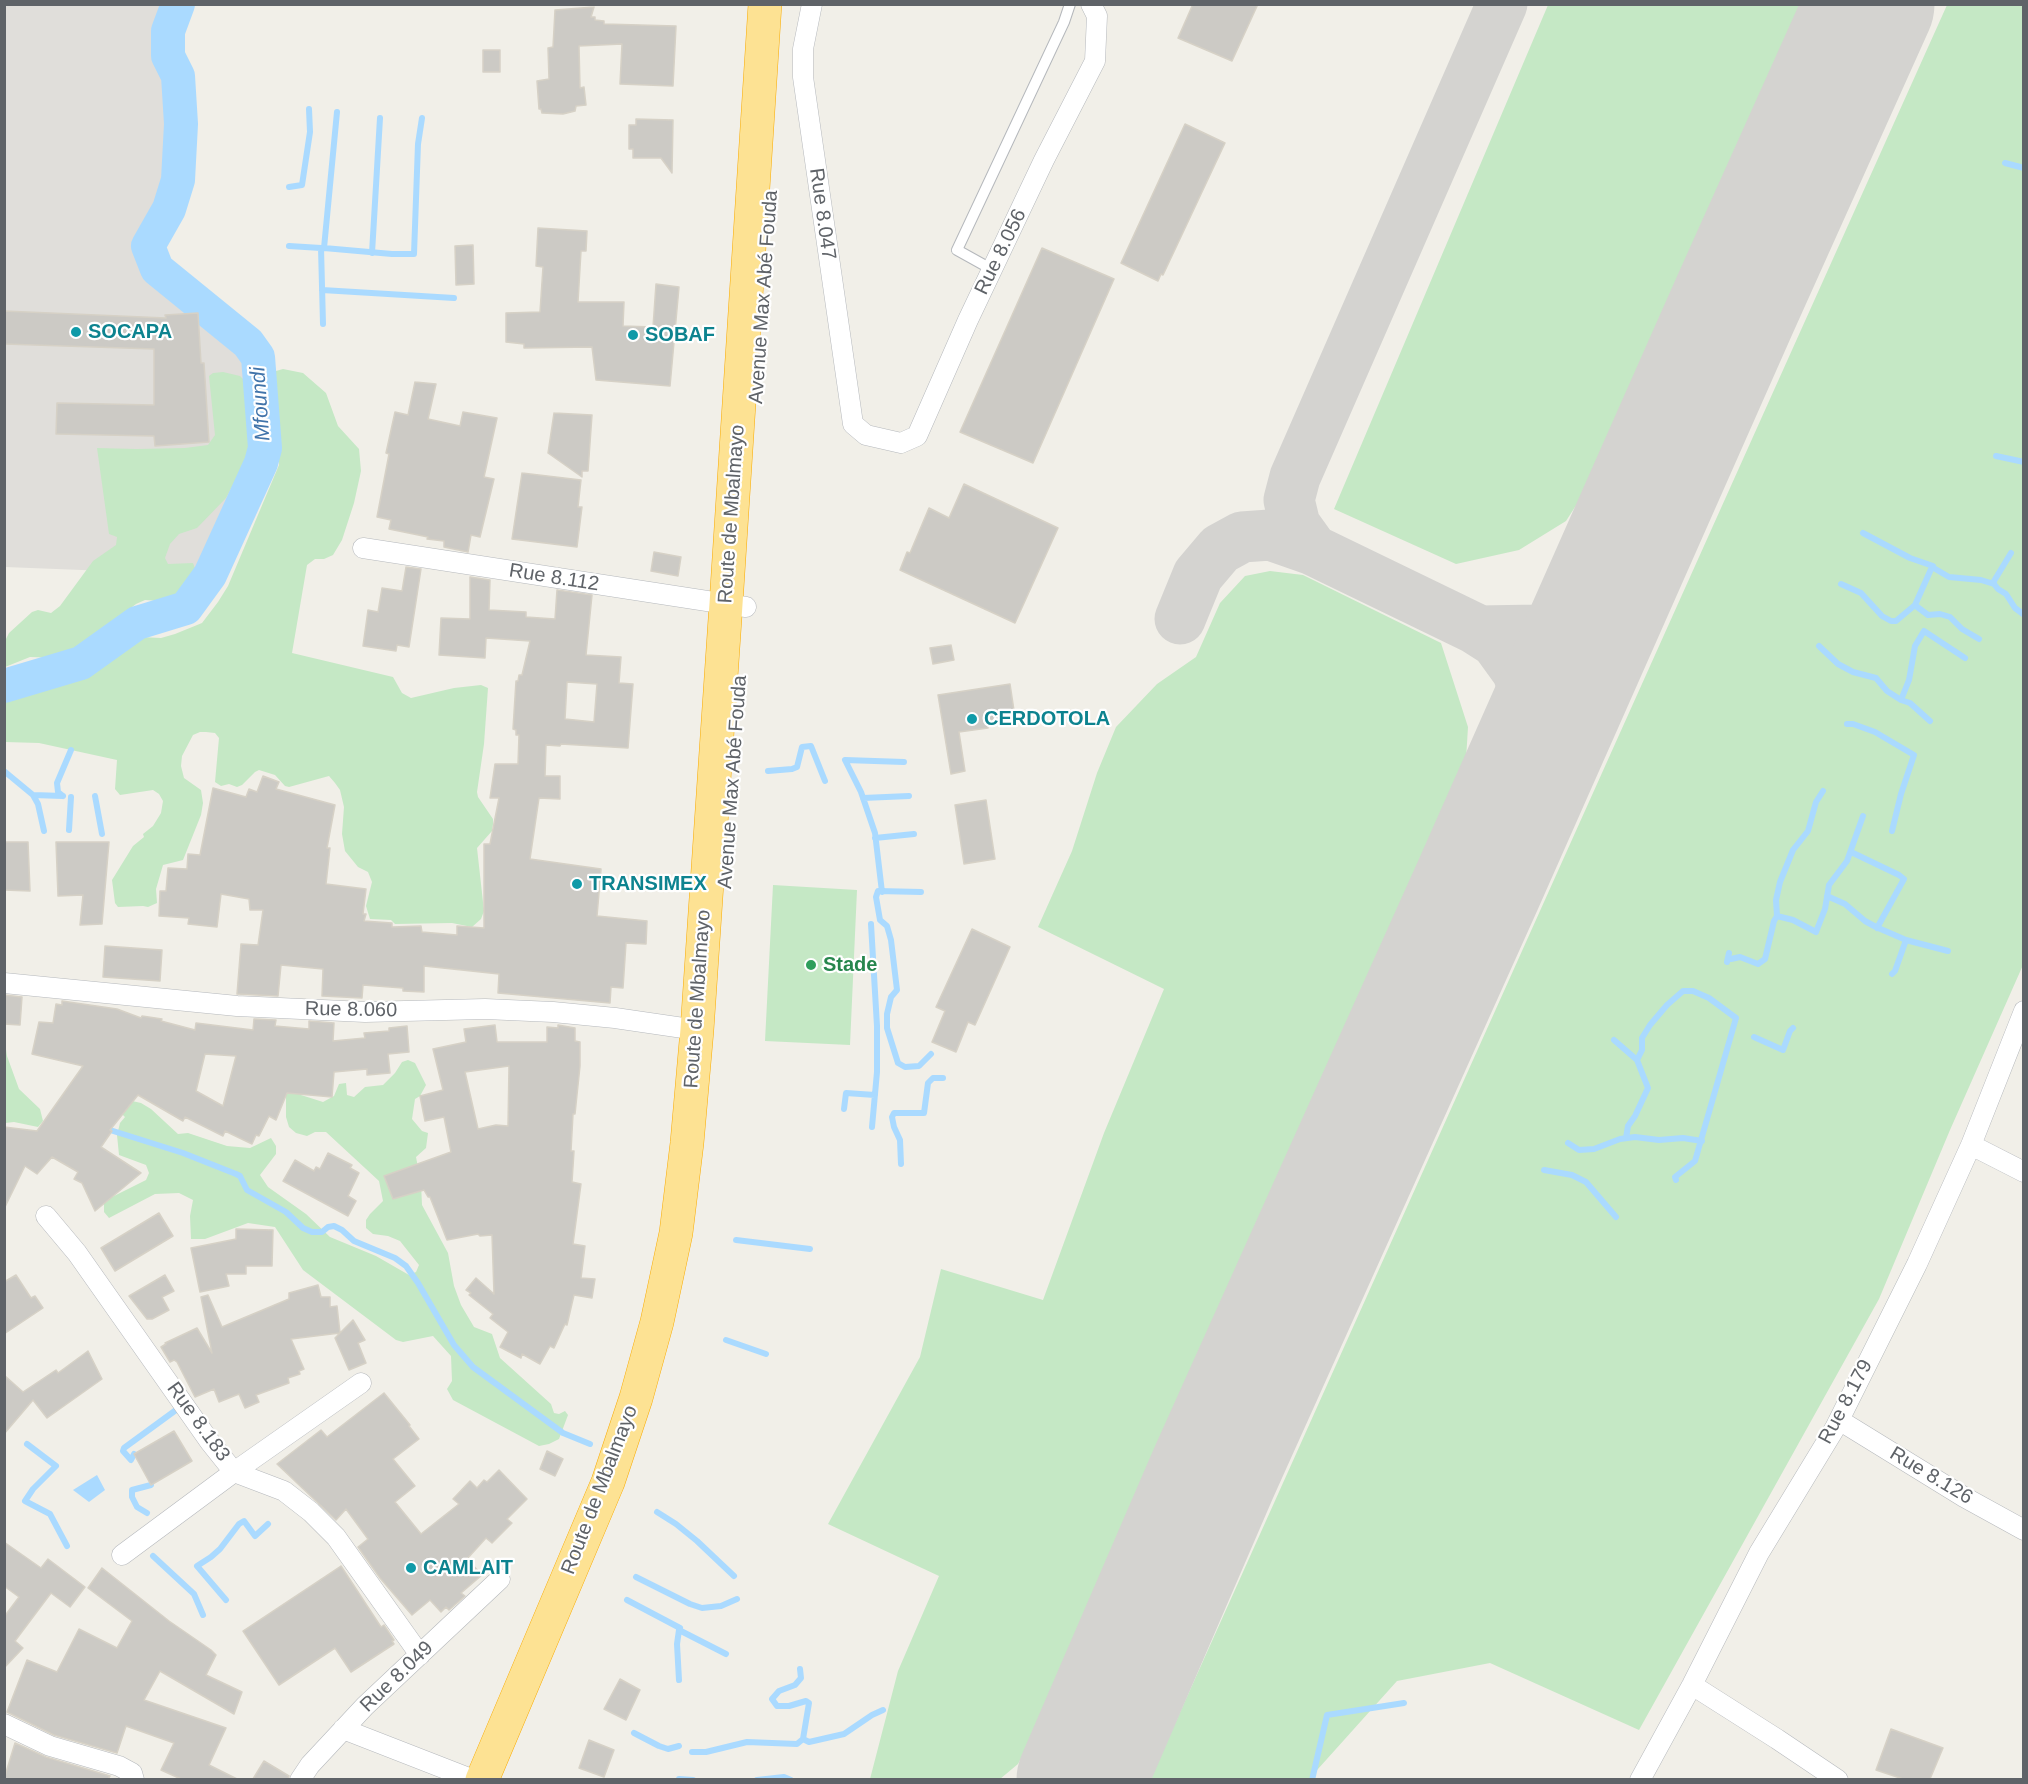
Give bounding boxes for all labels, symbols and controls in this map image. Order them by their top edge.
street label: Rue 8.047 [804,167,840,261]
street label: Avenue Max Abé Fouda [745,189,783,405]
street label: Rue 8.056 [970,205,1032,299]
place label: SOCAPA [88,320,172,344]
place label: SOBAF [645,323,715,347]
marker: SOCAPA [69,325,83,339]
marker: SOBAF [626,328,640,342]
water label: Mfoundi [246,366,276,442]
street label: Route de Mbalmayo [714,424,750,604]
street label: Rue 8.112 [507,559,601,597]
street label: Avenue Max Abé Fouda [714,674,752,890]
place label: CERDOTOLA [984,707,1110,731]
marker: CERDOTOLA [965,712,979,726]
place label: TRANSIMEX [589,872,707,896]
marker: TRANSIMEX [570,877,584,891]
street label: Route de Mbalmayo [680,909,716,1089]
place label: Stade [823,953,877,977]
marker: Stade [804,958,818,972]
street label: Rue 8.060 [305,997,397,1023]
street label: Rue 8.179 [1814,1356,1878,1448]
street label: Rue 8.183 [161,1378,235,1466]
street label: Route de Mbalmayo [557,1402,643,1578]
street label: Rue 8.126 [1885,1442,1977,1510]
place label: CAMLAIT [423,1556,513,1580]
marker: CAMLAIT [404,1561,418,1575]
street label: Rue 8.049 [355,1636,439,1718]

